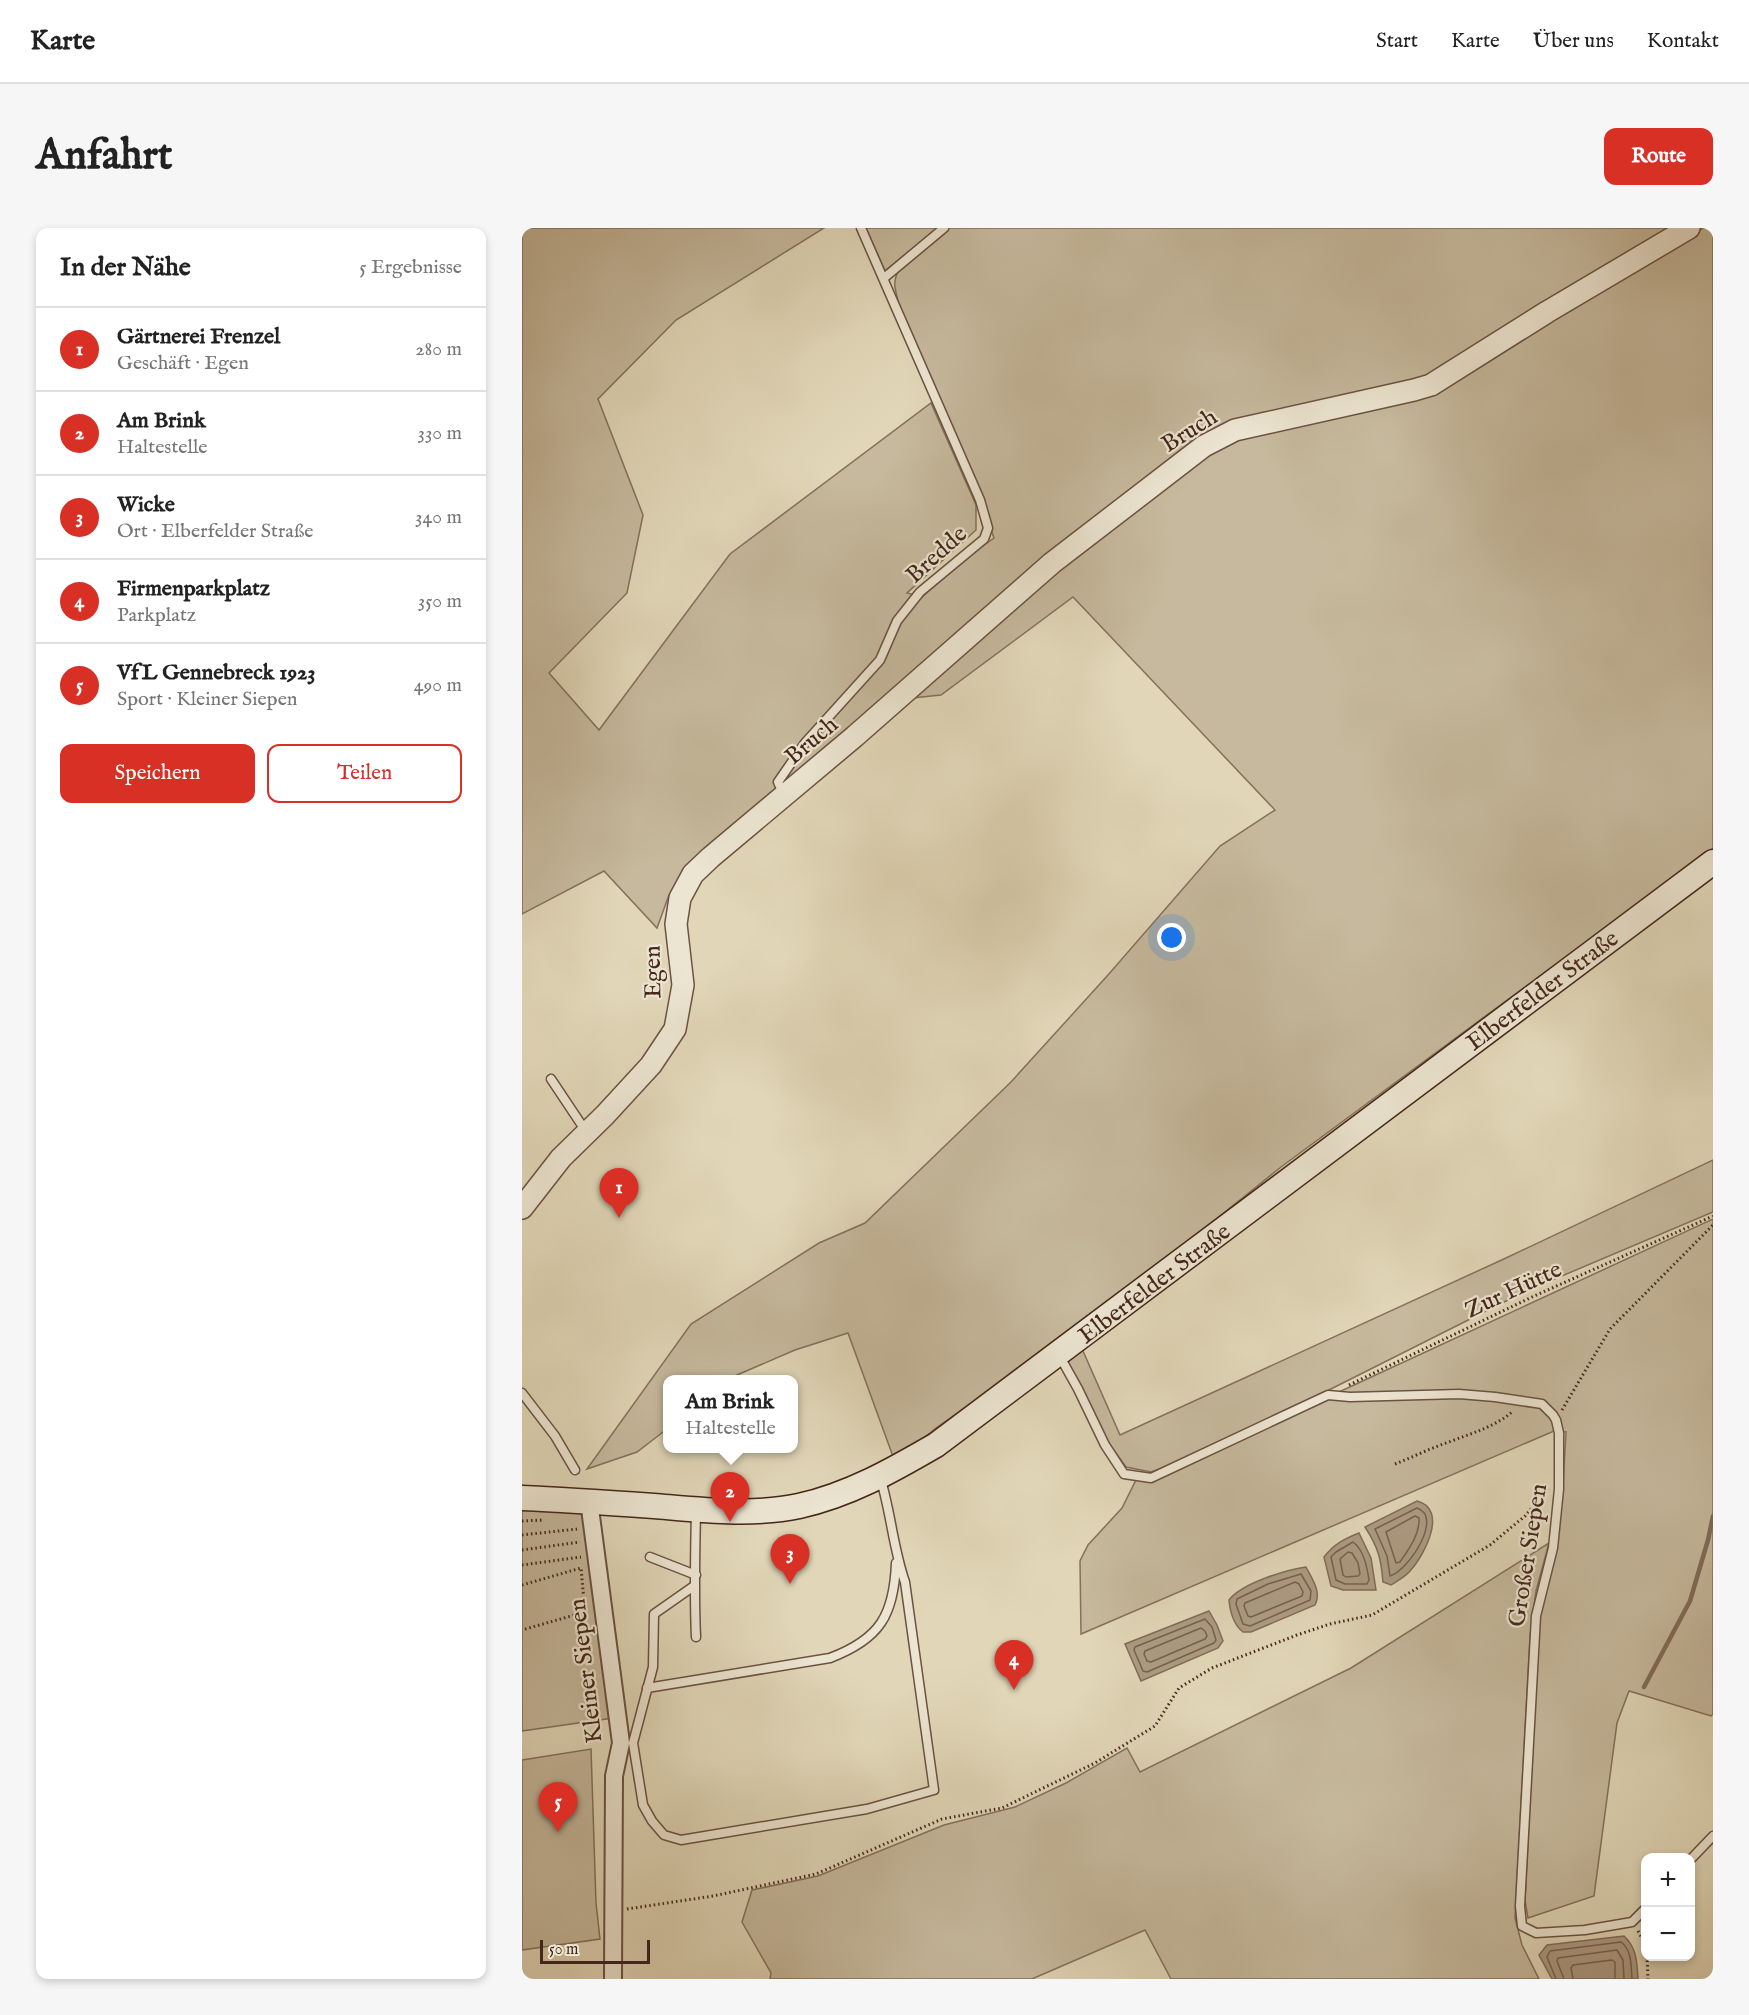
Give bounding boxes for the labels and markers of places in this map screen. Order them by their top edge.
pin: 1 [600,1168,638,1218]
pin: 2 [710,1472,750,1522]
pin: 3 [770,1534,810,1584]
pin: 4 [994,1640,1034,1690]
pin: 5 [538,1782,578,1832]

